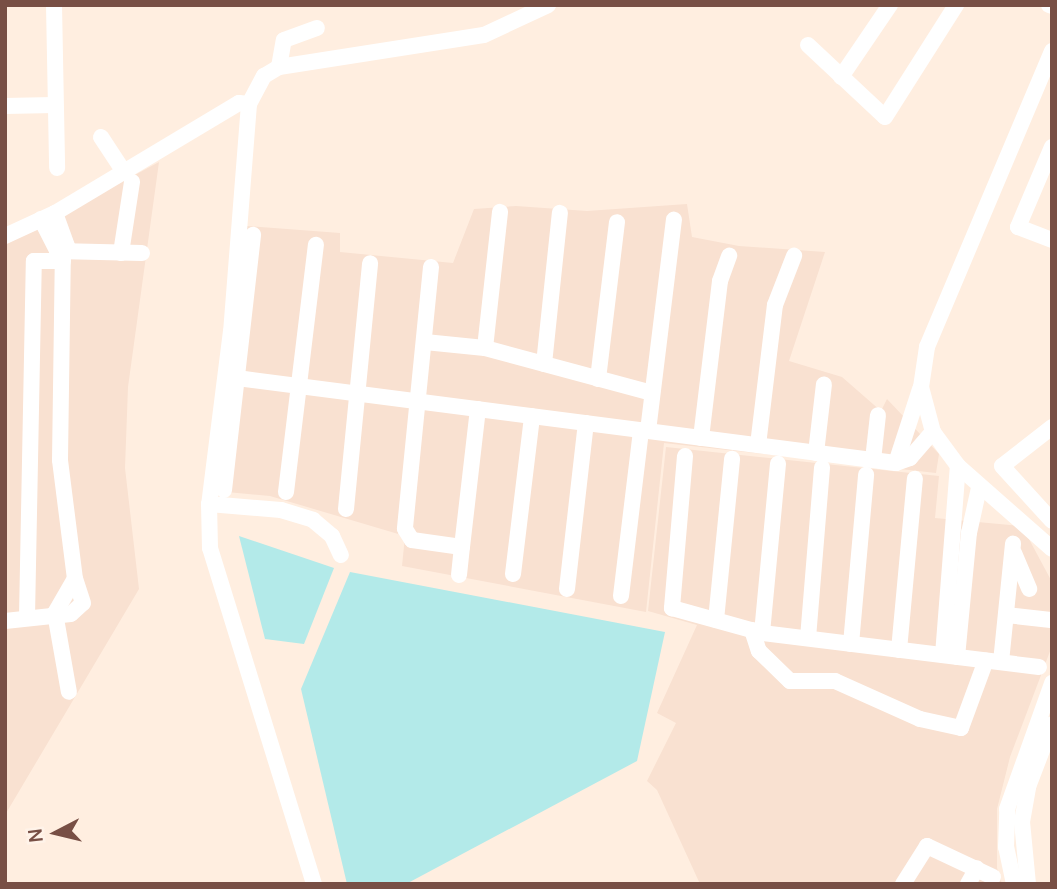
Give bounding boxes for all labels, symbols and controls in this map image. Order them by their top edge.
north arrow [21,798,91,868]
text: N [21,827,49,844]

